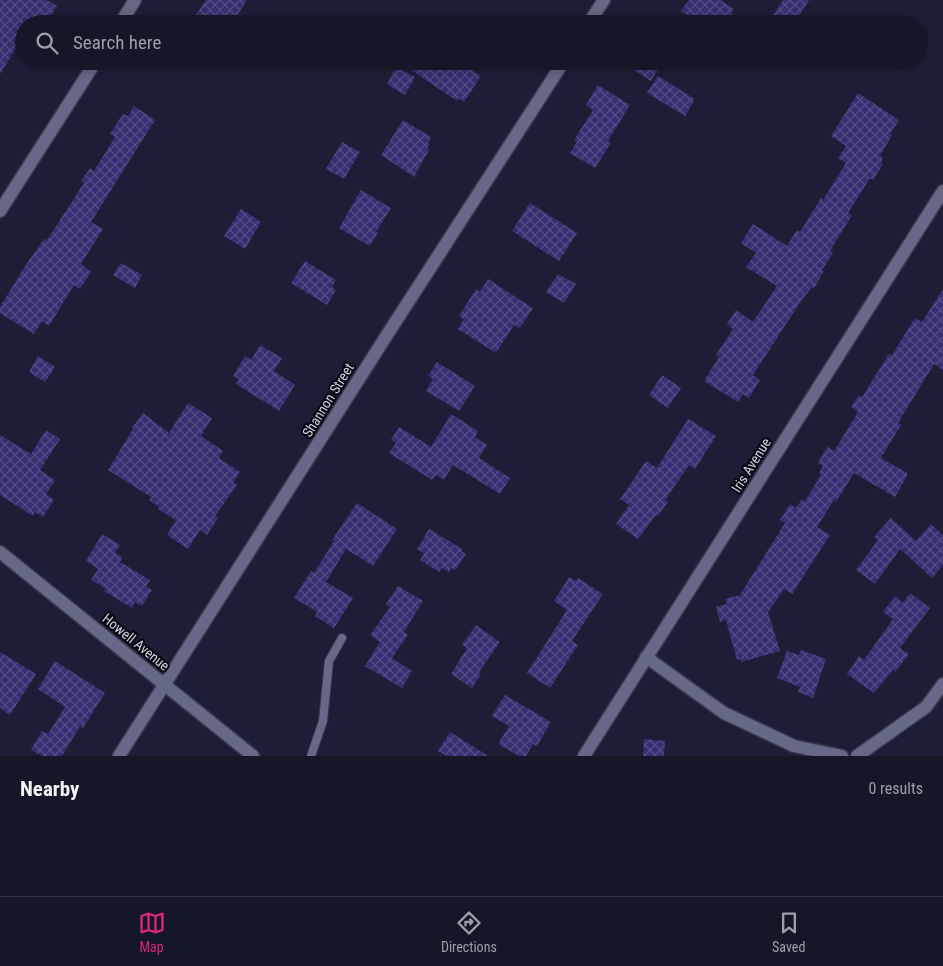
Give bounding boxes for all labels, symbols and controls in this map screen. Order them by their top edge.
search box [15,15,928,70]
icon: search [33,29,61,57]
text: Search here [73,31,161,54]
street label: Shannon Street [299,360,357,440]
street label: Iris Avenue [728,435,774,495]
street label: Howell Avenue [99,610,173,674]
text: Nearby [20,777,79,801]
text: 0 results [868,779,923,798]
tab: Map [138,909,166,955]
tab: Directions [441,909,497,955]
tab: Saved [772,909,805,955]

